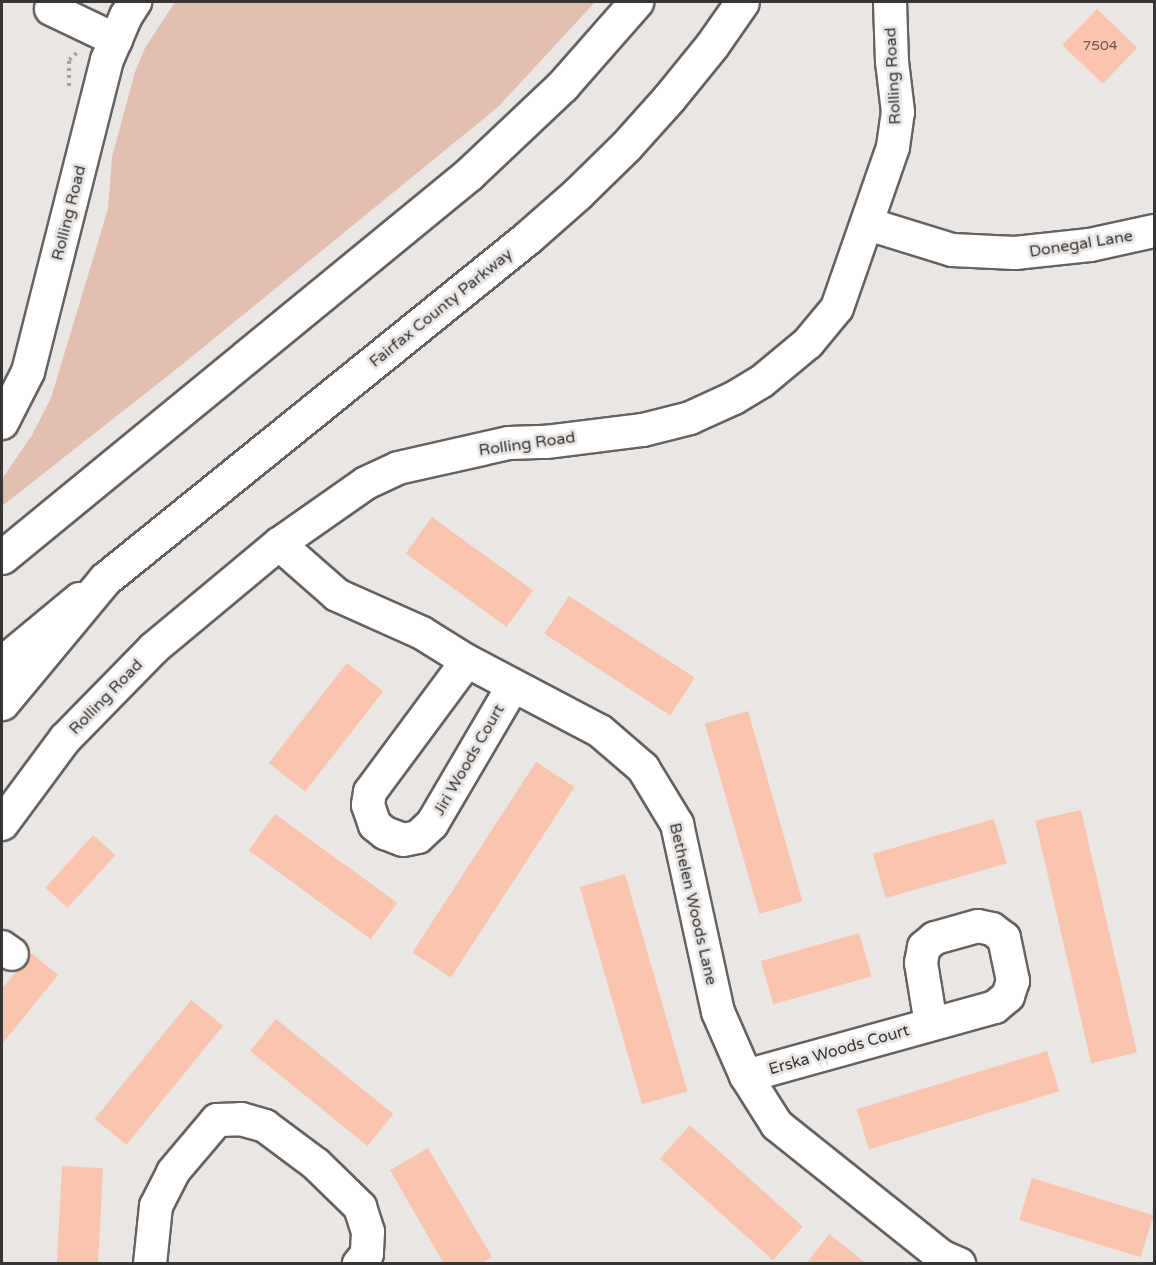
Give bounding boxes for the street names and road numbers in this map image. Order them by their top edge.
street label: Rolling Road [881,27,905,125]
street label: Rolling Road [48,163,90,263]
street label: Donegal Lane [1028,226,1134,262]
street label: Fairfax County Parkway [366,244,516,372]
street label: Rolling Road [477,428,577,460]
street label: Rolling Road [65,655,147,739]
street label: Jiri Woods Court [429,701,509,819]
street label: Bethelen Woods Lane [665,821,721,987]
street label: Erska Woods Court [767,1021,911,1079]

